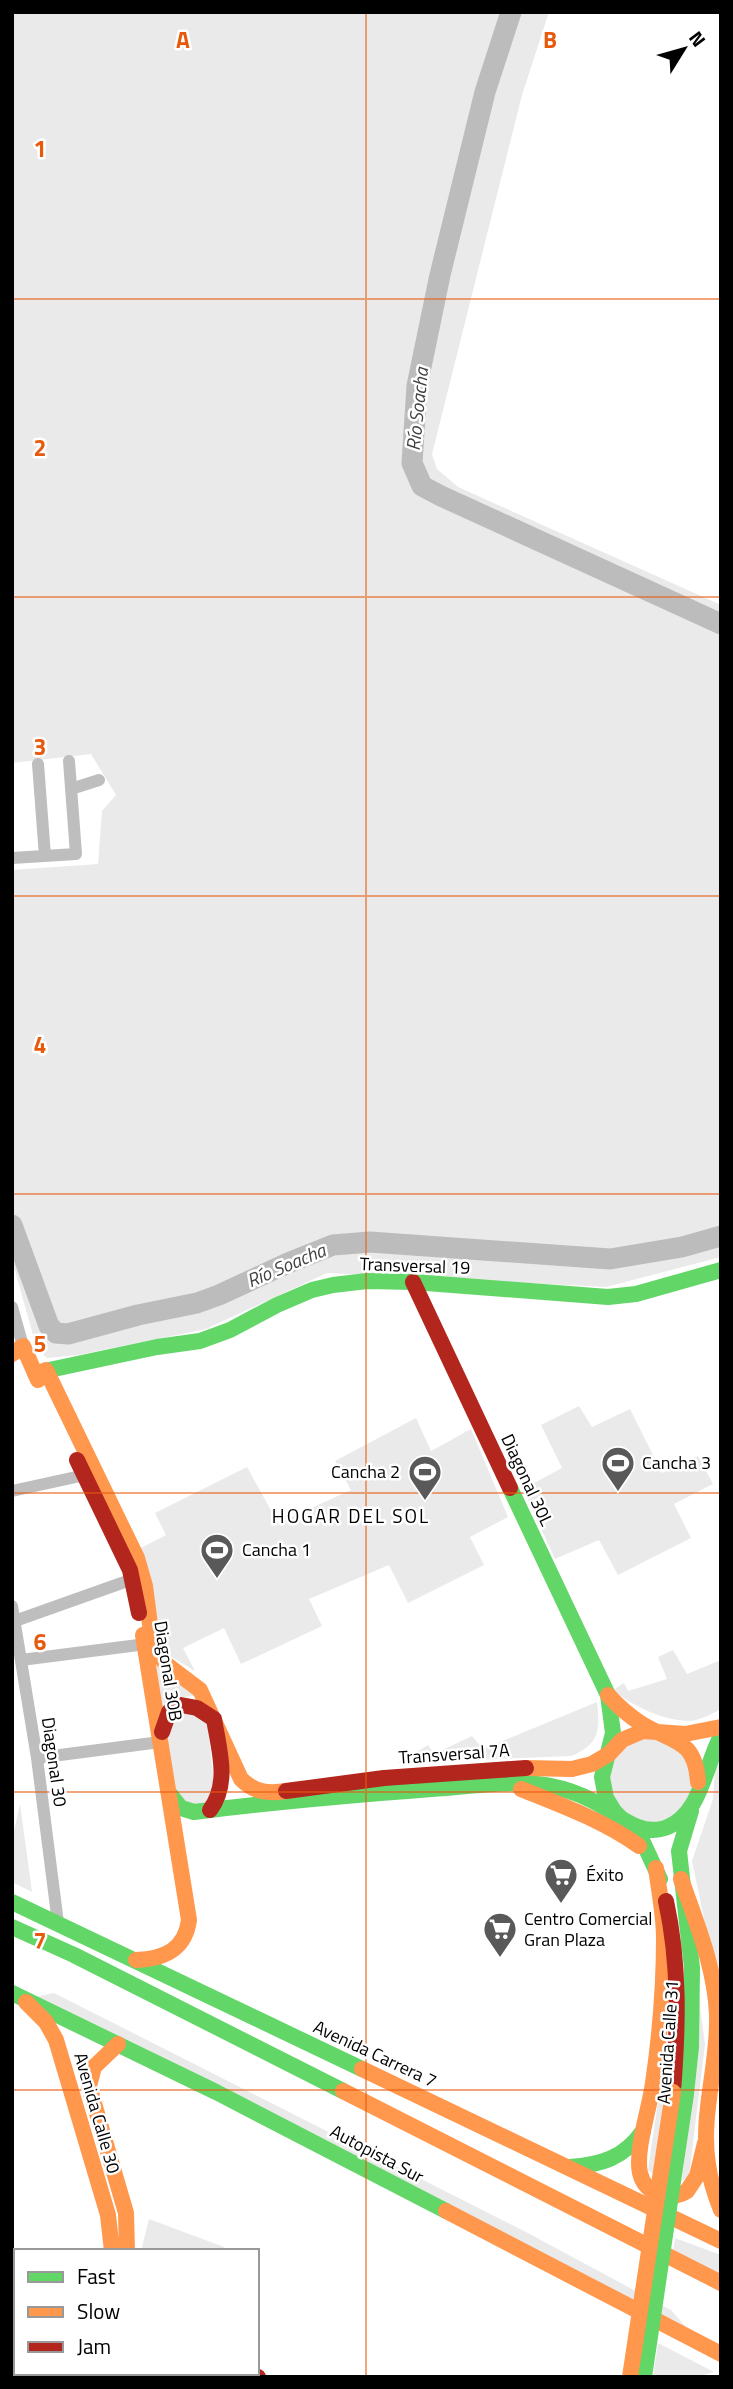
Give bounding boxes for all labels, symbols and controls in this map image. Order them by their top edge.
north arrow [649,14,719,84]
text: A [176,22,190,57]
text: B [543,22,557,57]
text: N [682,24,714,52]
text: 1 [34,131,46,166]
water label: Río Soacha [398,365,435,452]
text: 2 [34,430,46,465]
text: 3 [34,729,46,764]
text: 4 [34,1027,46,1062]
water label: Río Soacha [242,1234,331,1294]
street label: Transversal 19 [359,1250,471,1281]
text: 5 [34,1326,46,1361]
street label: Diagonal 30L [494,1429,561,1531]
sports icon: Cancha 3 [599,1444,637,1493]
place label: Cancha 3 [642,1449,711,1476]
sports icon: Cancha 2 [406,1453,444,1502]
place label: Cancha 2 [331,1458,400,1485]
district label: HOGAR DEL SOL [272,1501,430,1530]
sports icon: Cancha 1 [198,1531,236,1580]
place label: Cancha 1 [242,1536,311,1563]
street label: Diagonal 30B [147,1619,190,1723]
text: 6 [34,1624,47,1659]
street label: Diagonal 30 [35,1715,74,1809]
street label: Transversal 7A [398,1736,511,1771]
supermarket icon: Éxito [542,1856,580,1905]
place label: Éxito [586,1861,624,1888]
place label: Centro Comercial Gran Plaza [524,1905,652,1953]
supermarket icon: Centro Comercial Gran Plaza [481,1910,519,1959]
text: 7 [34,1923,46,1958]
street label: Avenida Calle 31 [650,1979,685,2105]
street label: Avenida Carrera 7 [309,2013,441,2094]
street label: Avenida Calle 30 [67,2049,128,2176]
street label: Autopista Sur [326,2118,429,2190]
legend [14,2249,259,2375]
text: Fast [77,2260,116,2292]
text: Slow [77,2295,120,2327]
text: Jam [77,2330,111,2362]

